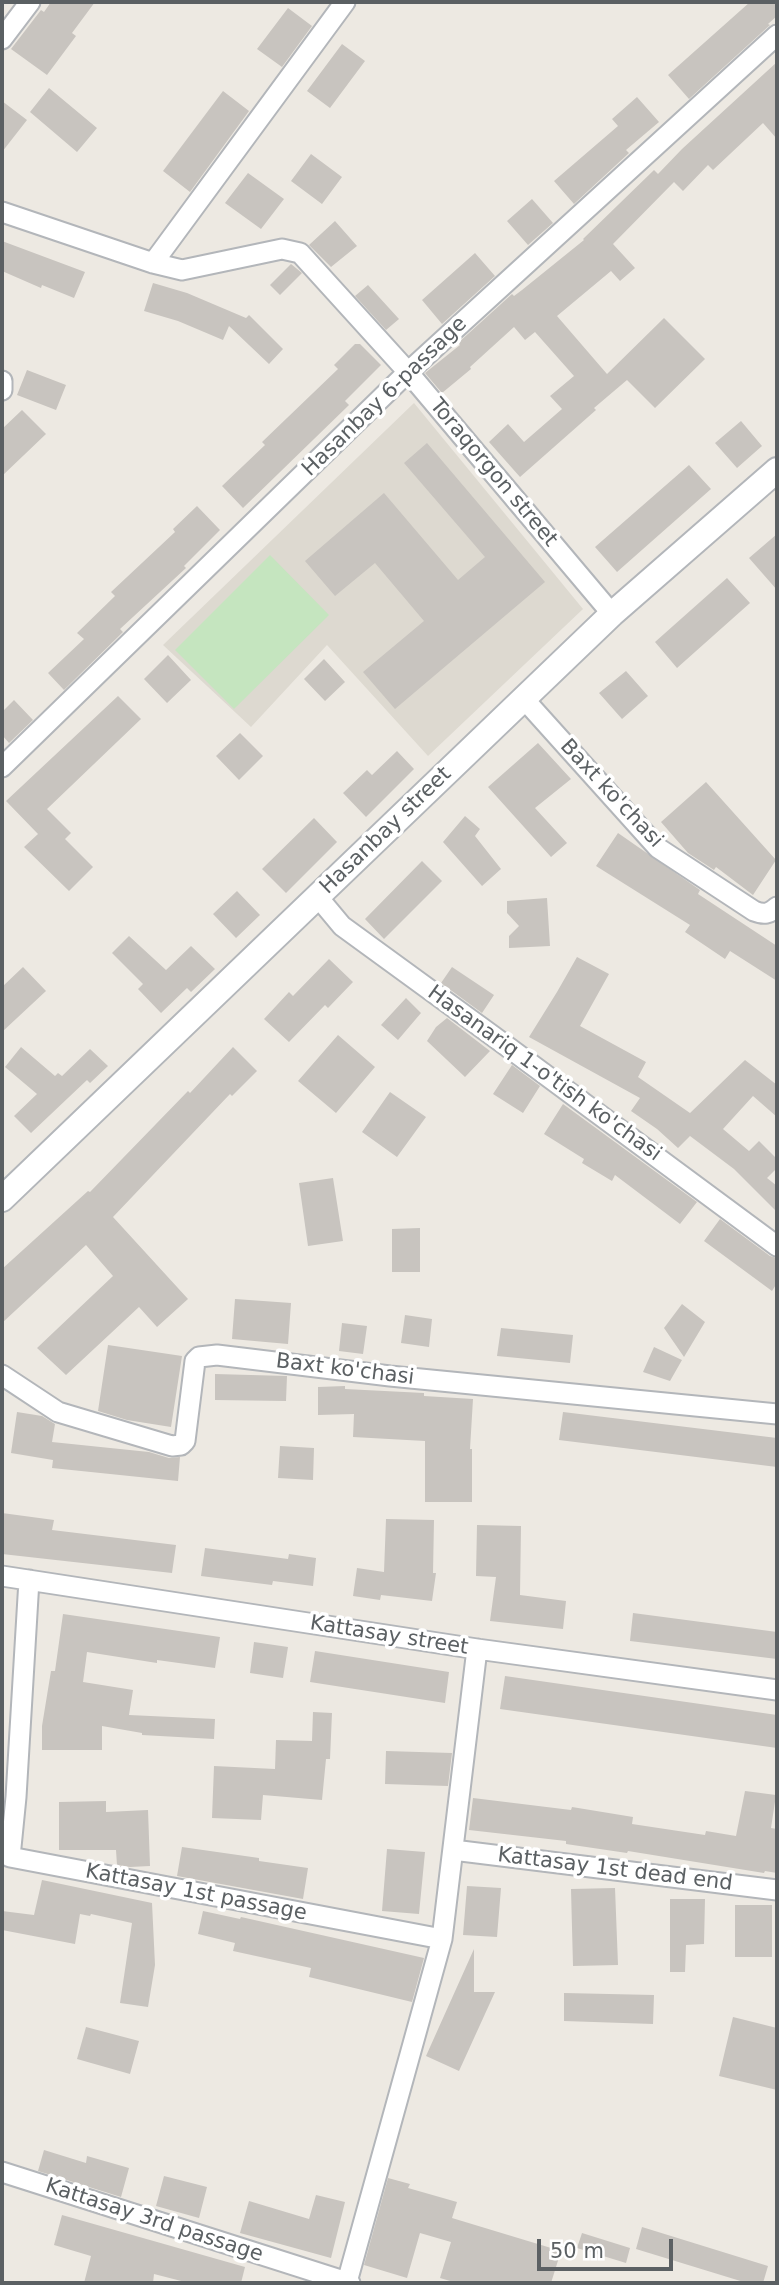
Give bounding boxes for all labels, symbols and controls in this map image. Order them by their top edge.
street label: Hasanbay 6-passage [297,312,473,482]
street label: Toraqorgon street [424,394,562,552]
street label: Baxt ko'chasi [554,735,668,853]
street label: Hasanbay street [315,762,457,900]
street label: Hasanariq 1-o'tish ko'chasi [422,981,666,1167]
street label: Baxt ko'chasi [274,1349,416,1391]
street label: Kattasay street [308,1611,470,1661]
street label: Kattasay 1st dead end [496,1843,734,1897]
street label: Kattasay 1st passage [83,1859,309,1927]
street label: Kattasay 3rd passage [42,2174,266,2268]
scale bar [541,2226,678,2270]
text: 50 m [550,2239,604,2263]

